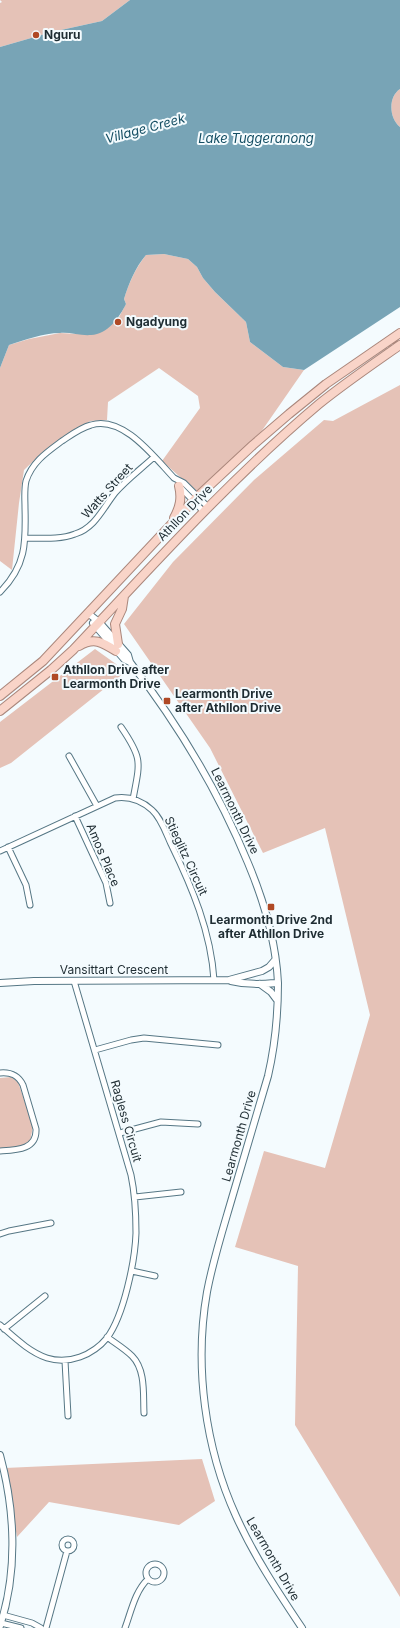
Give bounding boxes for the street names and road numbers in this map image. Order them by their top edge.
street label: Watts Street [78,460,135,521]
street label: Athllon Drive [154,481,215,544]
street label: Learmonth Drive [208,765,263,856]
street label: Stieglitz Circuit [162,814,211,898]
street label: Amos Place [83,821,123,889]
street label: Vansittart Crescent [60,962,168,977]
street label: Ragless Circuit [108,1078,145,1164]
street label: Learmonth Drive [218,1088,259,1183]
street label: Learmonth Drive [243,1514,304,1603]

